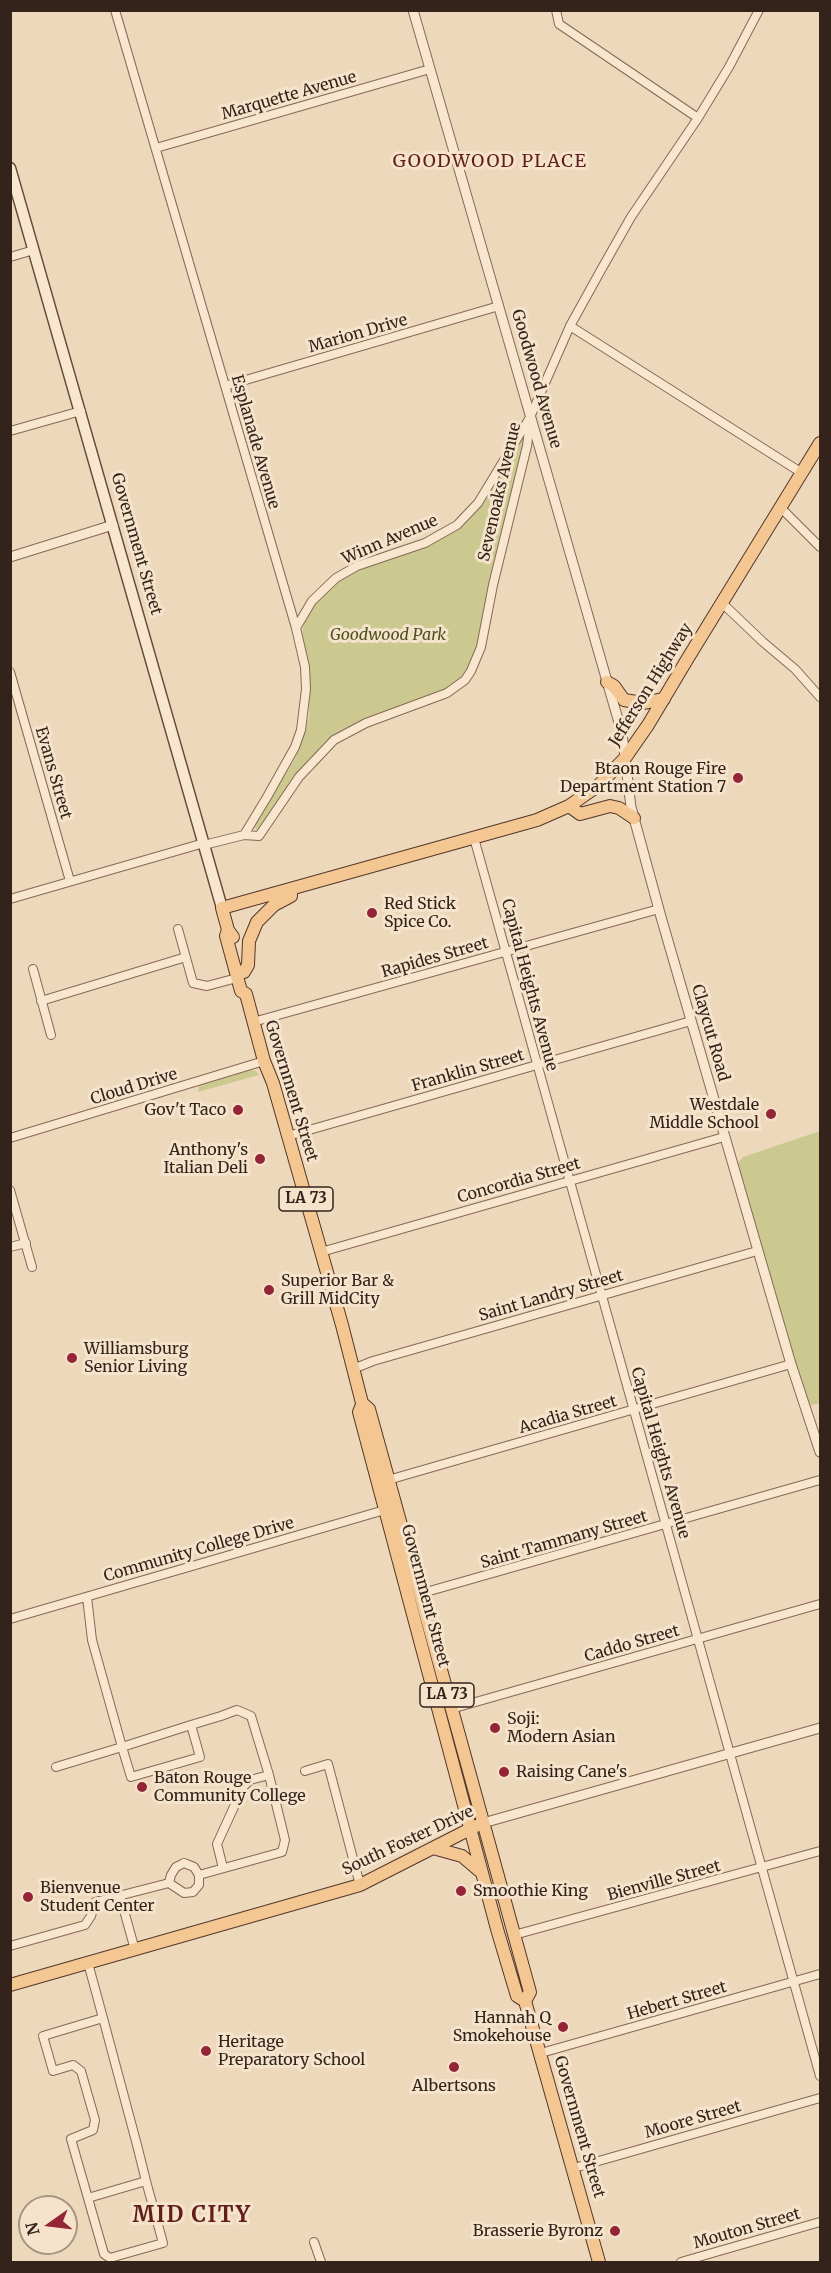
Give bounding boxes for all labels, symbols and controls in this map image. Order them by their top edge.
street label: Marquette Avenue [219,68,359,124]
district label: GOODWOOD PLACE [393,151,587,173]
street label: Goodwood Avenue [507,307,565,451]
street label: Marion Drive [306,311,410,357]
street label: Esplanade Avenue [227,373,283,511]
street label: Sevenoaks Avenue [475,421,525,563]
street label: Government Street [107,471,165,617]
street label: Winn Avenue [339,511,441,569]
street label: Jefferson Highway [605,620,697,750]
park label: Goodwood Park [330,625,446,645]
street label: Evans Street [31,725,75,821]
place label: Btaon Rouge Fire Department Station 7 [560,759,726,797]
marker: Btaon Rouge Fire Department Station 7 [731,771,745,785]
place label: Red Stick Spice Co. [384,894,456,932]
street label: Capital Heights Avenue [497,897,561,1073]
marker: Red Stick Spice Co. [365,906,379,920]
street label: Rapides Street [379,934,491,982]
street label: Claycut Road [687,982,733,1084]
street label: Government Street [260,1018,322,1164]
street label: Franklin Street [410,1046,526,1096]
street label: Cloud Drive [88,1065,180,1109]
place label: Westdale Middle School [649,1095,759,1133]
place label: Gov't Taco [144,1100,226,1120]
marker: Gov't Taco [231,1103,245,1117]
marker: Westdale Middle School [764,1107,778,1121]
place label: Anthony's Italian Deli [164,1140,248,1178]
marker: Anthony's Italian Deli [253,1152,267,1166]
street label: Concordia Street [455,1154,583,1208]
road number: LA 73 [279,1187,333,1211]
street label: Saint Landry Street [476,1266,626,1326]
place label: Superior Bar & Grill MidCity [281,1271,394,1309]
marker: Superior Bar & Grill MidCity [262,1283,276,1297]
place label: Williamsburg Senior Living [84,1339,188,1377]
marker: Williamsburg Senior Living [65,1351,79,1365]
street label: Capital Heights Avenue [626,1365,694,1541]
street label: Acadia Street [517,1392,619,1438]
street label: Saint Tammany Street [478,1507,650,1573]
street label: Community College Drive [102,1514,296,1586]
street label: Government Street [397,1523,453,1669]
street label: Caddo Street [582,1621,682,1667]
road number: LA 73 [420,1683,474,1707]
place label: Soji: Modern Asian [507,1709,616,1747]
marker: Soji: Modern Asian [488,1721,502,1735]
place label: Raising Cane's [516,1762,627,1782]
marker: Raising Cane's [497,1765,511,1779]
place label: Baton Rouge Community College [154,1768,306,1806]
marker: Baton Rouge Community College [135,1780,149,1794]
street label: South Foster Drive [339,1802,477,1880]
street label: Bienville Street [605,1857,723,1905]
place label: Bienvenue Student Center [40,1878,154,1916]
place label: Smoothie King [473,1881,588,1901]
marker: Smoothie King [454,1884,468,1898]
marker: Bienvenue Student Center [21,1890,35,1904]
street label: Hebert Street [625,1978,729,2024]
place label: Hannah Q Smokehouse [453,2008,551,2046]
marker: Hannah Q Smokehouse [556,2020,570,2034]
place label: Heritage Preparatory School [218,2032,365,2070]
marker: Heritage Preparatory School [199,2044,213,2058]
street label: Government Street [550,2054,608,2200]
marker: Albertsons [447,2060,461,2074]
place label: Albertsons [412,2076,496,2096]
street label: Moore Street [643,2097,743,2143]
north arrow [18,2195,78,2255]
district label: MID CITY [132,2203,252,2229]
street label: Mouton Street [691,2205,803,2253]
text: N [21,2220,44,2237]
place label: Brasserie Byronz [473,2221,603,2241]
marker: Brasserie Byronz [608,2224,622,2238]

